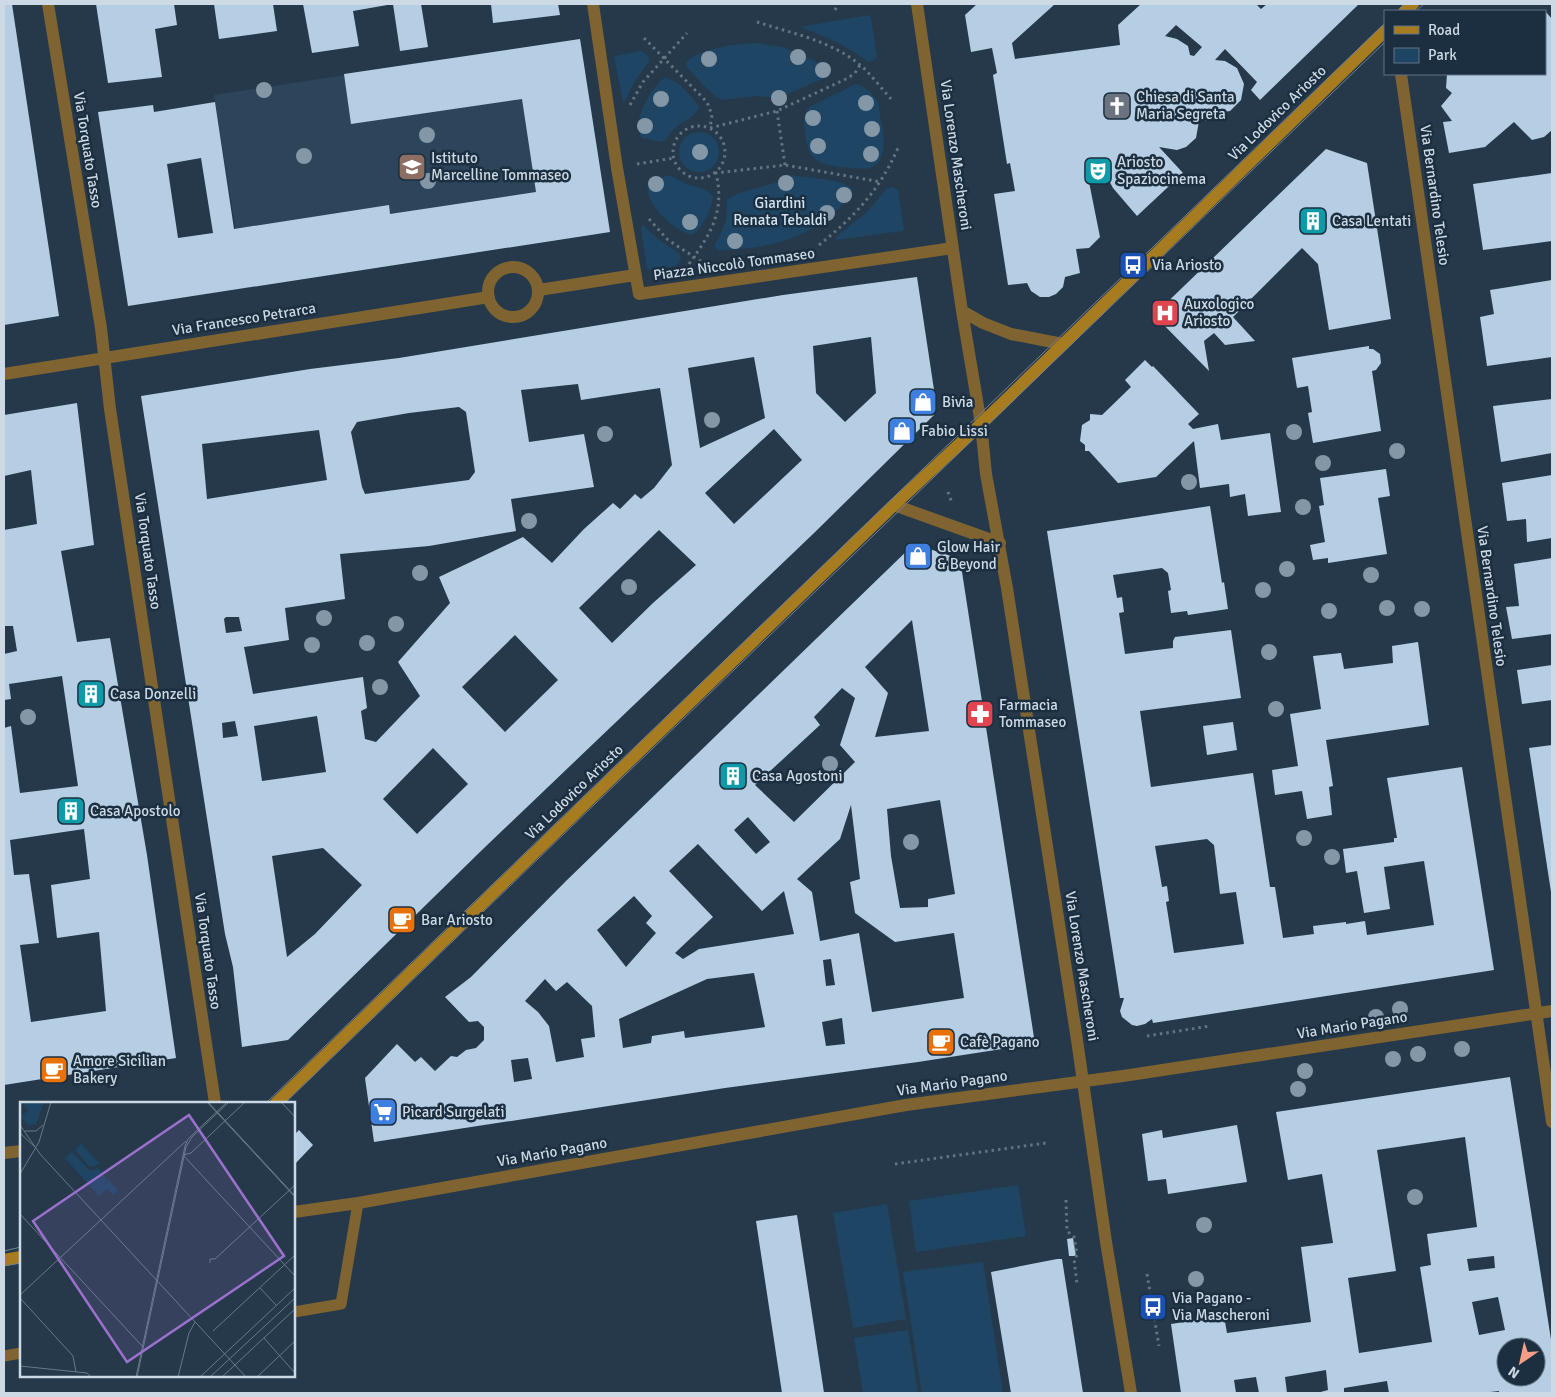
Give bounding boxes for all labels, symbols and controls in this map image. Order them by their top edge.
legend [1384,10,1546,75]
text: Road [1428,21,1460,39]
text: Park [1428,46,1457,64]
street label: Via Lodovico Ariosto [1224,61,1330,164]
street label: Via Lorenzo Mascheroni [937,79,975,231]
place label: Chiesa di Santa Maria Segreta [1136,88,1235,123]
street label: Via Torquato Tasso [70,91,106,210]
church icon: Chiesa di Santa Maria Segreta [1102,91,1132,121]
street label: Via Bernardino Telesio [1416,123,1454,267]
place label: Istituto Marcelline Tommaseo [431,149,570,184]
school or university icon: Istituto Marcelline Tommaseo [397,152,427,182]
place label: Ariosto Spaziocinema [1117,153,1206,188]
theatre icon: Ariosto Spaziocinema [1083,156,1113,186]
park label: Giardini Renata Tebaldi [733,194,827,229]
building icon: Casa Lentati [1298,206,1328,236]
place label: Casa Lentati [1332,212,1411,230]
street label: Piazza Niccolò Tommaseo [652,244,816,284]
bus stop icon: Via Ariosto [1118,250,1148,280]
place label: Via Ariosto [1152,256,1222,274]
place label: Auxologico Ariosto [1184,295,1255,330]
hospital icon: Auxologico Ariosto [1150,298,1180,328]
street label: Via Francesco Petrarca [171,299,317,339]
shop icon: Bivia [908,387,938,417]
place label: Bivia [942,393,973,411]
shop icon: Fabio Lissi [887,416,917,446]
place label: Fabio Lissi [921,422,988,440]
street label: Via Torquato Tasso [131,492,165,611]
street label: Via Bernardino Telesio [1473,524,1511,668]
place label: Glow Hair & Beyond [937,538,1001,573]
shop icon: Glow Hair & Beyond [903,541,933,571]
building icon: Casa Donzelli [76,679,106,709]
place label: Casa Donzelli [110,685,196,703]
place label: Farmacia Tommaseo [999,696,1067,731]
pharmacy icon: Farmacia Tommaseo [965,699,995,729]
street label: Via Lodovico Ariosto [521,740,627,843]
building icon: Casa Agostoni [718,761,748,791]
place label: Casa Agostoni [752,767,843,785]
building icon: Casa Apostolo [56,796,86,826]
place label: Casa Apostolo [90,802,181,820]
street label: Via Lorenzo Mascheroni [1061,890,1103,1042]
street label: Via Torquato Tasso [191,892,225,1011]
cafe icon: Bar Ariosto [387,905,417,935]
place label: Bar Ariosto [421,911,493,929]
street label: Via Mario Pagano [1296,1007,1409,1043]
cafe icon: Cafè Pagano [926,1027,956,1057]
place label: Cafè Pagano [960,1033,1040,1051]
place label: Amore Sicilian Bakery [73,1052,166,1087]
cafe icon: Amore Sicilian Bakery [39,1055,69,1085]
street label: Via Mario Pagano [896,1066,1009,1100]
supermarket icon: Picard Surgelati [368,1097,398,1127]
inset map [20,1102,295,1377]
place label: Picard Surgelati [402,1103,505,1121]
street label: Via Mario Pagano [496,1133,609,1171]
place label: Via Pagano - Via Mascheroni [1172,1289,1270,1324]
bus stop icon: Via Pagano - Via Mascheroni [1138,1292,1168,1322]
north arrow [1496,1337,1546,1387]
text: N [1505,1363,1523,1382]

